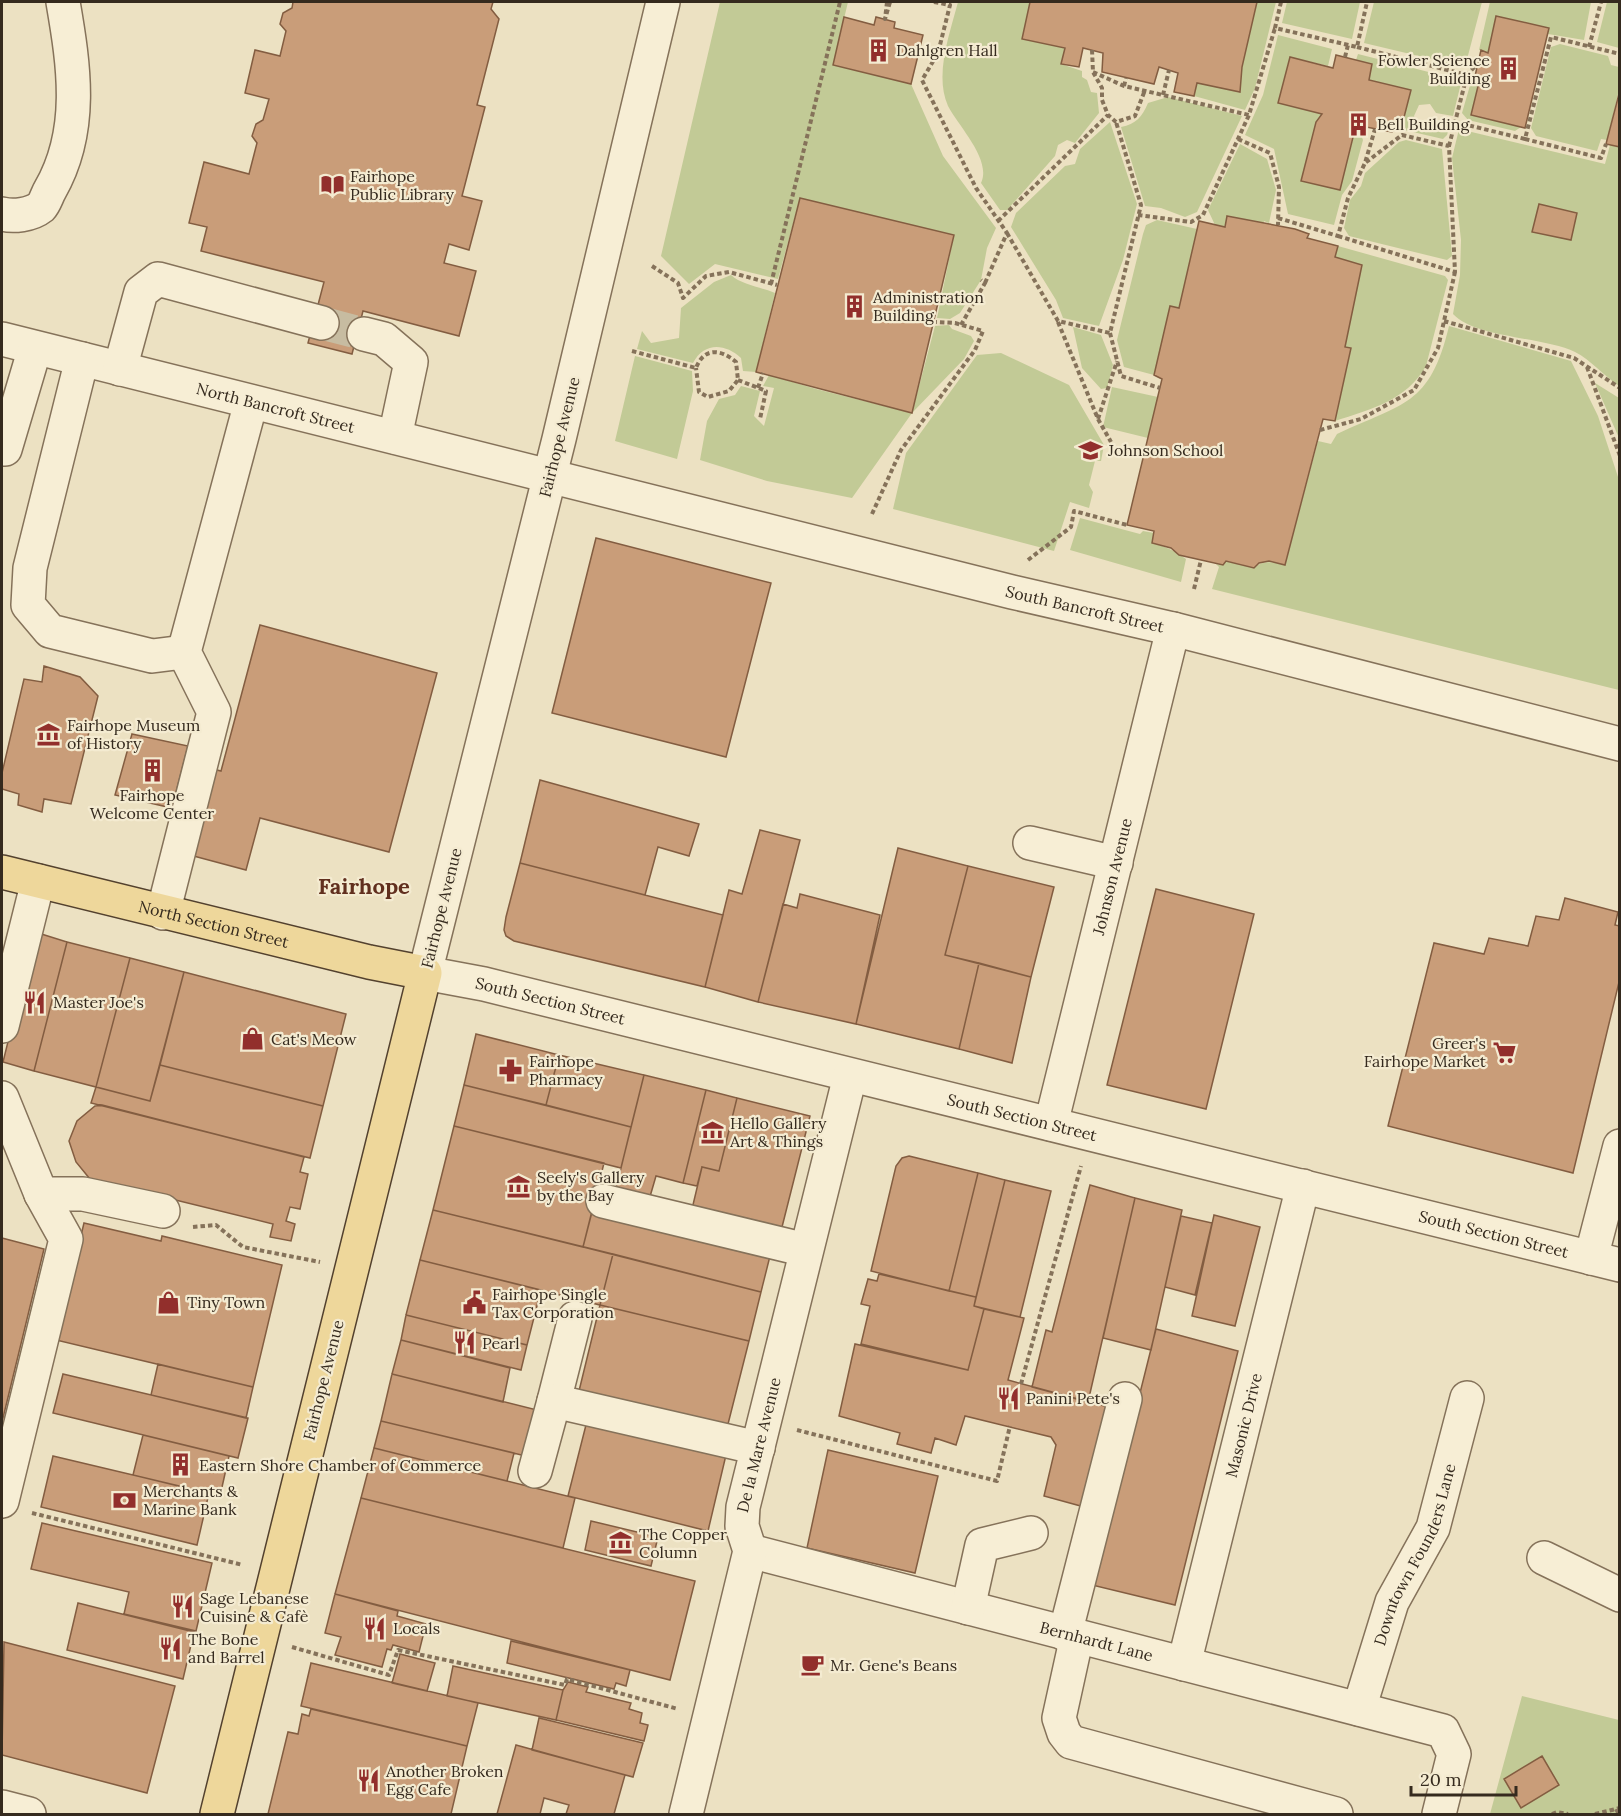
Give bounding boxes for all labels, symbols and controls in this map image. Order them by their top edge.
building icon: Dahlgren Hall [865,37,891,63]
place label: Dahlgren Hall [896,40,998,60]
place label: Fowler Science Building [1378,50,1491,88]
building icon: Fowler Science Building [1495,56,1521,82]
building icon: Bell Building [1346,111,1372,137]
place label: Bell Building [1377,114,1471,134]
place label: Fairhope Public Library [350,166,454,204]
library icon: Fairhope Public Library [319,172,345,198]
place label: Administration Building [872,287,984,325]
building icon: Administration Building [842,293,868,319]
street label: Fairhope Avenue [534,374,584,499]
street label: North Bancroft Street [194,378,358,437]
school or university icon: Johnson School [1077,437,1103,463]
place label: Johnson School [1107,440,1223,460]
street label: South Bancroft Street [1004,581,1167,637]
place label: Fairhope Museum of History [67,715,200,753]
museum icon: Fairhope Museum of History [36,721,62,747]
building icon: Fairhope Welcome Center [139,757,165,783]
place label: Fairhope Welcome Center [90,785,214,823]
street label: Johnson Avenue [1088,816,1136,938]
street label: Fairhope Avenue [416,845,466,970]
district label: Fairhope [318,872,410,900]
street label: North Section Street [137,896,292,952]
street label: South Section Street [474,973,628,1029]
restaurant icon: Master Joe's [22,989,48,1015]
place label: Master Joe's [53,992,144,1012]
shop icon: Cat's Meow [240,1026,266,1052]
place label: Cat's Meow [271,1029,357,1049]
place label: Greer's Fairhope Market [1364,1033,1487,1071]
supermarket icon: Greer's Fairhope Market [1491,1039,1517,1065]
place label: Fairhope Pharmacy [529,1051,603,1089]
pharmacy icon: Fairhope Pharmacy [498,1057,524,1083]
street label: South Section Street [945,1089,1100,1145]
place label: Hello Gallery Art & Things [729,1113,827,1151]
museum icon: Hello Gallery Art & Things [699,1119,725,1145]
place label: Seely's Gallery by the Bay [537,1167,645,1205]
museum icon: Seely's Gallery by the Bay [506,1173,532,1199]
street label: South Section Street [1417,1206,1571,1262]
place label: Fairhope Single Tax Corporation [492,1284,614,1322]
shop icon: Tiny Town [156,1289,182,1315]
public building icon: Fairhope Single Tax Corporation [461,1290,487,1316]
place label: Tiny Town [187,1292,265,1312]
street label: Fairhope Avenue [298,1317,348,1442]
restaurant icon: Pearl [451,1330,477,1356]
place label: Pearl [482,1333,520,1353]
street label: Masonic Drive [1221,1371,1266,1480]
street label: De la Mare Avenue [732,1375,785,1515]
restaurant icon: Panini Pete's [995,1385,1021,1411]
place label: Panini Pete's [1026,1388,1120,1408]
building icon: Eastern Shore Chamber of Commerce [168,1452,194,1478]
place label: Eastern Shore Chamber of Commerce [199,1455,481,1475]
street label: Downtown Founders Lane [1369,1461,1460,1648]
place label: Merchants & Marine Bank [143,1481,239,1519]
bank icon: Merchants & Marine Bank [112,1487,138,1513]
place label: The Copper Column [639,1524,727,1562]
museum icon: The Copper Column [608,1530,634,1556]
place label: Sage Lebanese Cuisine & Cafè [200,1588,309,1626]
restaurant icon: Sage Lebanese Cuisine & Cafè [169,1594,195,1620]
restaurant icon: Locals [362,1615,388,1641]
street label: Bernhardt Lane [1038,1617,1156,1665]
place label: Locals [393,1618,440,1638]
place label: The Bone and Barrel [188,1629,265,1667]
restaurant icon: The Bone and Barrel [157,1635,183,1661]
cafe icon: Mr. Gene's Beans [799,1652,825,1678]
place label: Mr. Gene's Beans [830,1655,957,1675]
scale bar [1411,1759,1516,1797]
place label: Another Broken Egg Cafe [385,1761,504,1799]
restaurant icon: Another Broken Egg Cafe [355,1767,381,1793]
text: 20 m [1420,1768,1462,1791]

